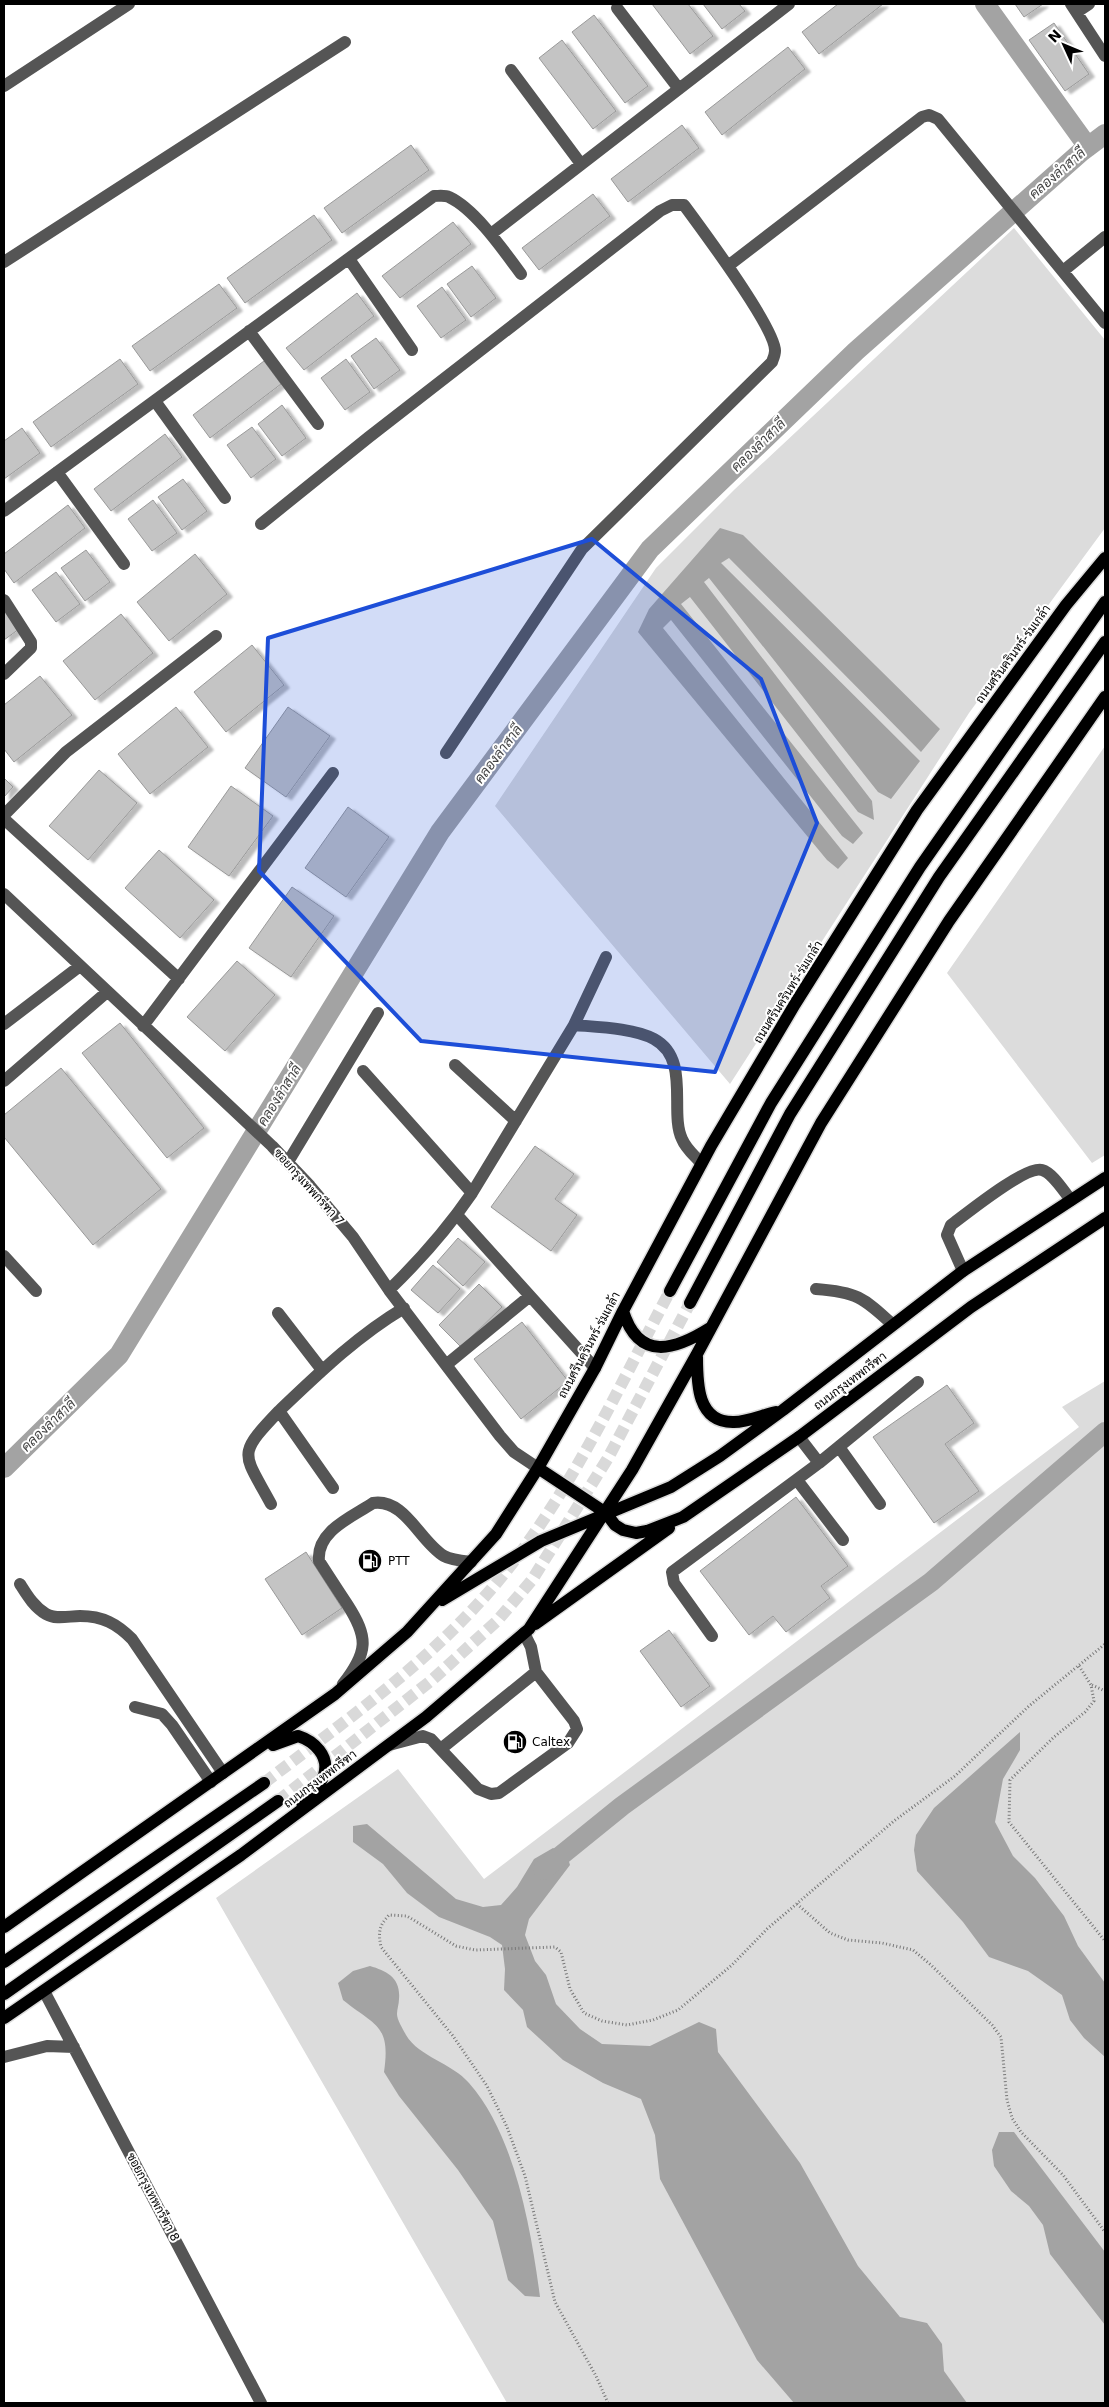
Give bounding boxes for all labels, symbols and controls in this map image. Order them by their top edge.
north arrow [1039,20,1089,70]
text: N [1045,26,1064,46]
water label: คลองลำสาลี [1025,143,1089,202]
water label: คลองลำสาลี [727,414,789,475]
street label: ถนนศรีนครินทร์-ร่มเกล้า [972,601,1053,706]
water label: คลองลำสาลี [470,720,526,786]
street label: ถนนศรีนครินทร์-ร่มเกล้า [750,938,825,1046]
water label: คลองลำสาลี [253,1060,305,1129]
street label: ซอยกรุงเทพกรีฑา 7 [269,1145,348,1230]
street label: ถนนศรีนครินทร์-ร่มเกล้า [554,1289,623,1400]
street label: ถนนกรุงเทพกรีฑา [810,1348,890,1415]
water label: คลองลำสาลี [17,1394,79,1455]
fuel station icon: PTT [357,1548,383,1574]
place label: PTT [388,1554,410,1568]
fuel station icon: Caltex [502,1729,528,1755]
place label: Caltex [532,1735,570,1749]
street label: ถนนกรุงเทพกรีฑา [280,1746,360,1813]
street label: ซอยกรุงเทพกรีฑา 8 [122,2150,183,2245]

